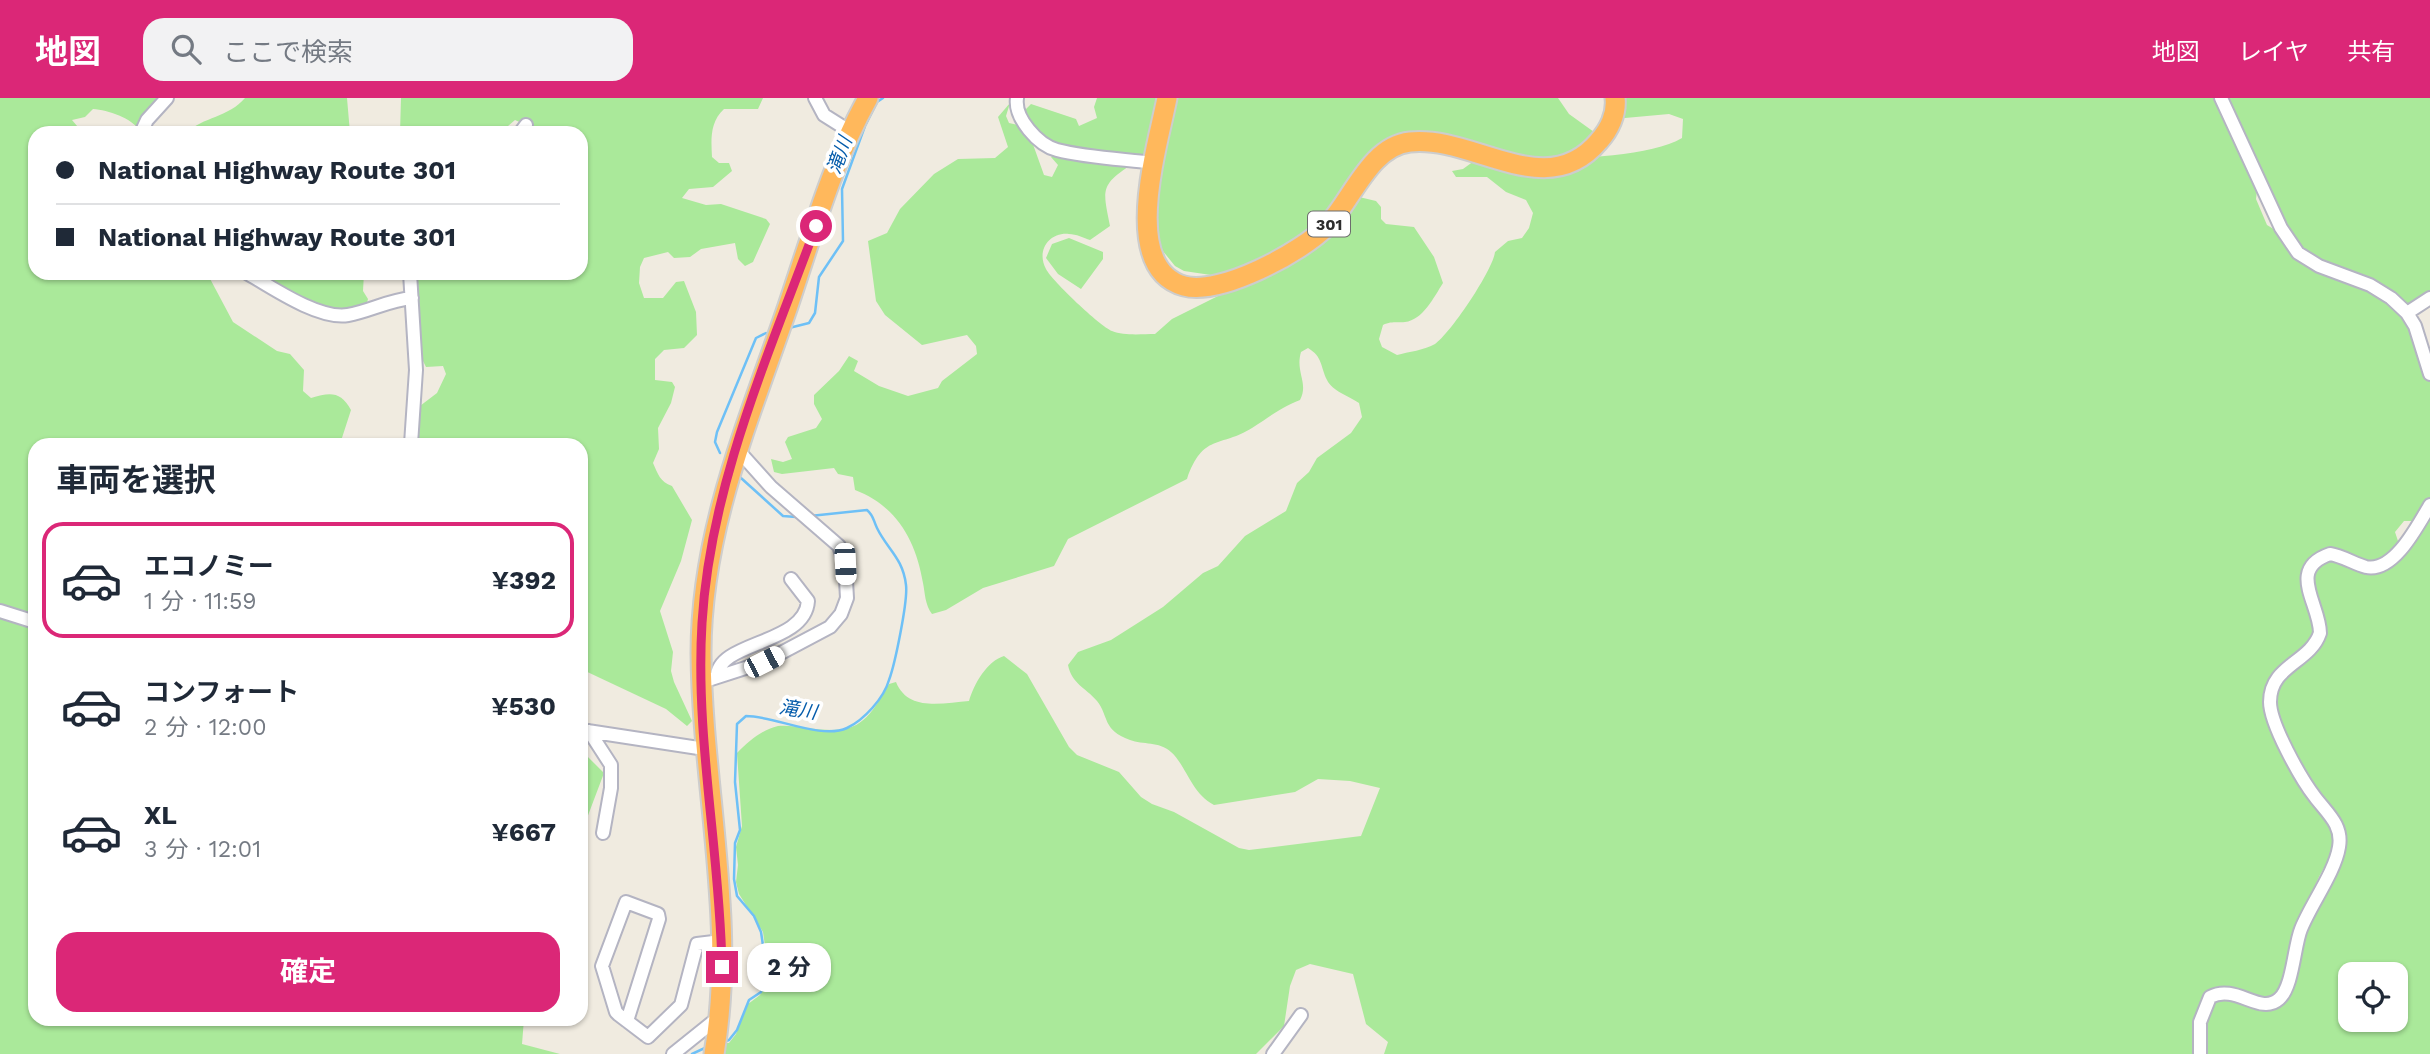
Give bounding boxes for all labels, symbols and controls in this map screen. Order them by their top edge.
search box [143,18,633,81]
icon: search [167,30,205,68]
text: 地図 [35,32,101,71]
text: ここで検索 [223,37,353,67]
text: 地図 [2152,38,2200,66]
text: レイヤ [2238,38,2309,66]
text: 共有 [2347,38,2395,66]
water label: 滝川 [822,132,857,177]
text: National Highway Route 301 [98,155,456,185]
route start [800,210,832,242]
road number: 301 [1308,212,1350,236]
text: National Highway Route 301 [98,222,456,252]
text: 車両を選択 [56,461,216,499]
car [834,542,857,586]
icon: car [60,549,123,612]
text: エコノミー [144,551,274,581]
text: ¥392 [492,565,556,595]
text: 1 分 · 11:59 [144,588,257,615]
car [741,643,788,681]
icon: car [60,675,123,738]
text: コンフォート [144,677,299,707]
text: ¥530 [491,691,556,721]
water label: 滝川 [777,695,820,724]
text: 2 分 · 12:00 [144,714,266,741]
text: XL [144,800,177,830]
icon: car [60,801,123,864]
text: ¥667 [491,817,556,847]
text: 3 分 · 12:01 [144,836,261,863]
button: 確定 [56,932,560,1012]
callout: 2 分 [746,942,830,992]
route end [706,951,738,983]
text: 2 分 [767,954,811,981]
map controls [2338,962,2408,1032]
button: locate [2338,962,2408,1032]

